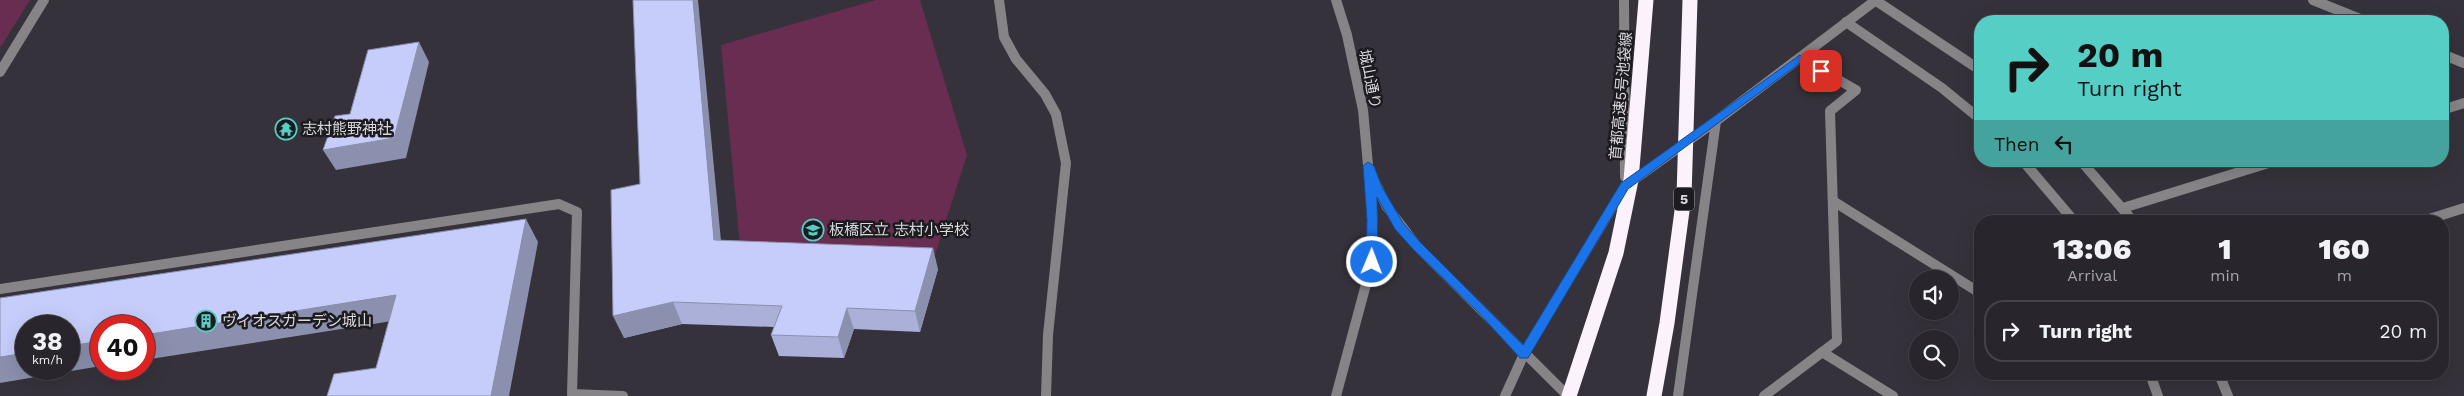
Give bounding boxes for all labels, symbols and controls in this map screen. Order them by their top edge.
street label: 首都高速5号池袋線 [1606,31,1636,161]
text: 20 m [2077,34,2163,76]
icon: right [1994,35,2059,100]
street label: 城山通り [1355,48,1385,110]
pin [1800,50,1842,92]
icon: arrive [1807,57,1835,85]
text: Turn right [2077,76,2182,101]
temple icon: 志村熊野神社 [274,117,298,141]
place label: 志村熊野神社 [302,120,392,138]
icon: left [2050,130,2078,158]
text: Then [1994,133,2040,156]
road number: 5 [1674,188,1694,210]
school or university icon: 板橋区立 志村小学校 [801,218,825,242]
place label: 板橋区立 志村小学校 [829,221,969,239]
text: 13:06 [2053,231,2131,266]
text: 1 [2218,231,2232,266]
text: 160 [2319,231,2370,266]
position arrow [1345,235,1397,287]
text: Arrival [2067,266,2117,285]
text: min [2210,266,2240,285]
text: m [2337,266,2352,285]
map controls [1909,270,1959,380]
button: sound [1909,270,1959,320]
building icon: ヴィオスガーデン城山 [194,309,218,333]
place label: ヴィオスガーデン城山 [222,312,372,330]
speed limit sign: 40 [90,315,155,380]
icon: right [1996,317,2024,345]
text: Turn right [2039,320,2132,343]
text: 20 m [2380,320,2427,343]
text: 38 [32,327,63,356]
button: search [1909,330,1959,380]
text: km/h [32,353,63,367]

